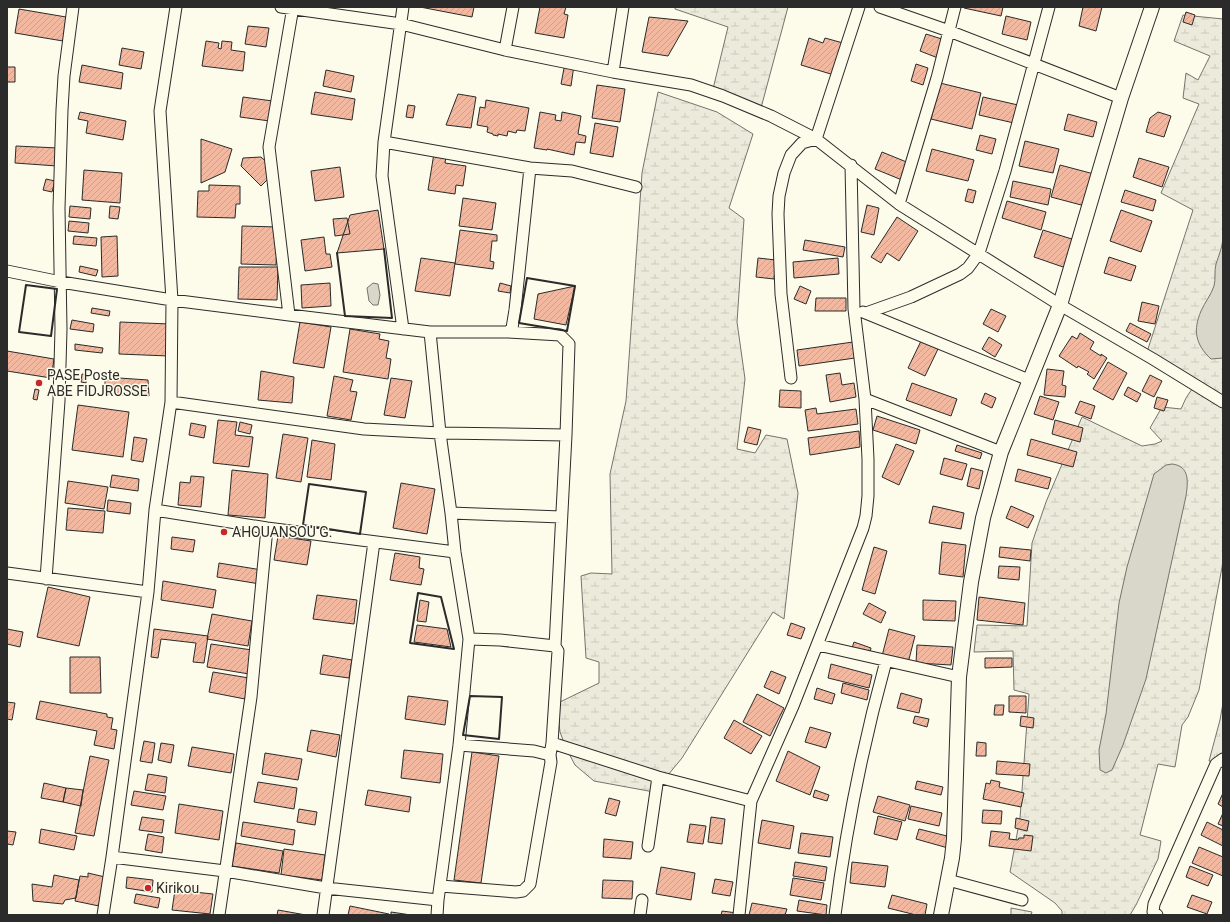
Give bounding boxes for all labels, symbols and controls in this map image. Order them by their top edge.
place label: PASE Poste ABE FIDJROSSE [47,367,148,399]
marker: PASE Poste ABE FIDJROSSE [34,378,44,388]
place label: AHOUANSOU G. [232,524,333,540]
marker: AHOUANSOU G. [219,527,229,537]
place label: Kirikou [156,880,199,896]
marker: Kirikou [143,883,153,893]

